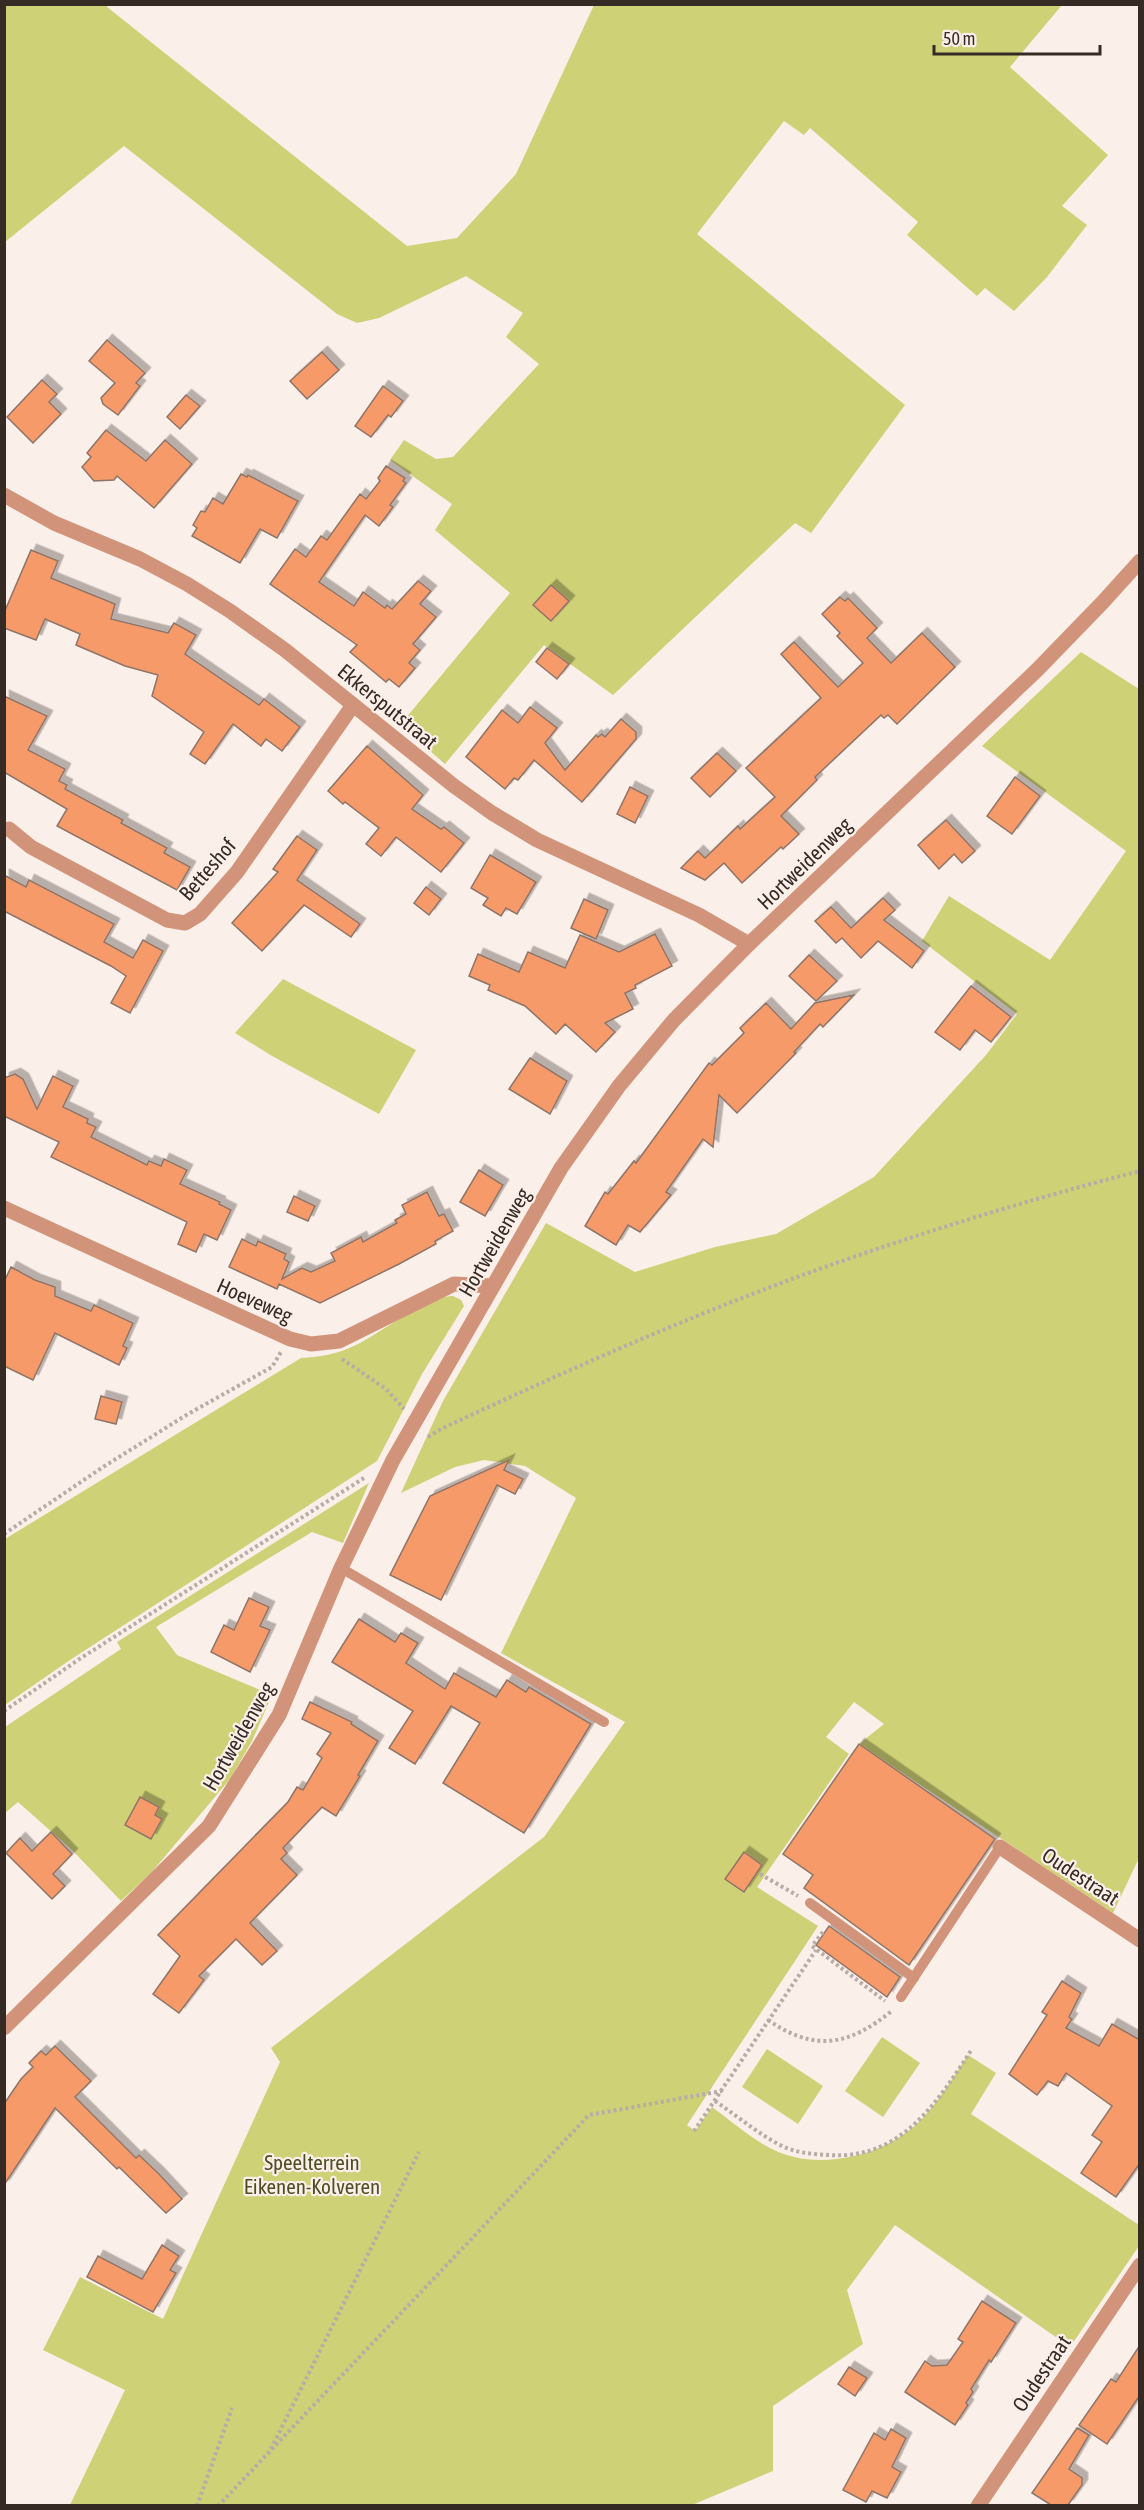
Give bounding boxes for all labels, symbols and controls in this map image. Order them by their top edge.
scale bar [934,18,1100,56]
text: 50 m [943,28,975,49]
street label: Ekkersputstraat [333,659,443,753]
street label: Hortweidenweg [752,812,856,914]
street label: Betteshof [174,833,241,905]
street label: Hortweidenweg [453,1183,535,1301]
street label: Hoeveweg [214,1273,296,1327]
street label: Hortweidenweg [197,1677,279,1795]
street label: Oudestraat [1038,1842,1124,1910]
park label: Speelterrein Eikenen-Kolveren [244,2150,380,2198]
street label: Oudestraat [1007,2330,1075,2416]

